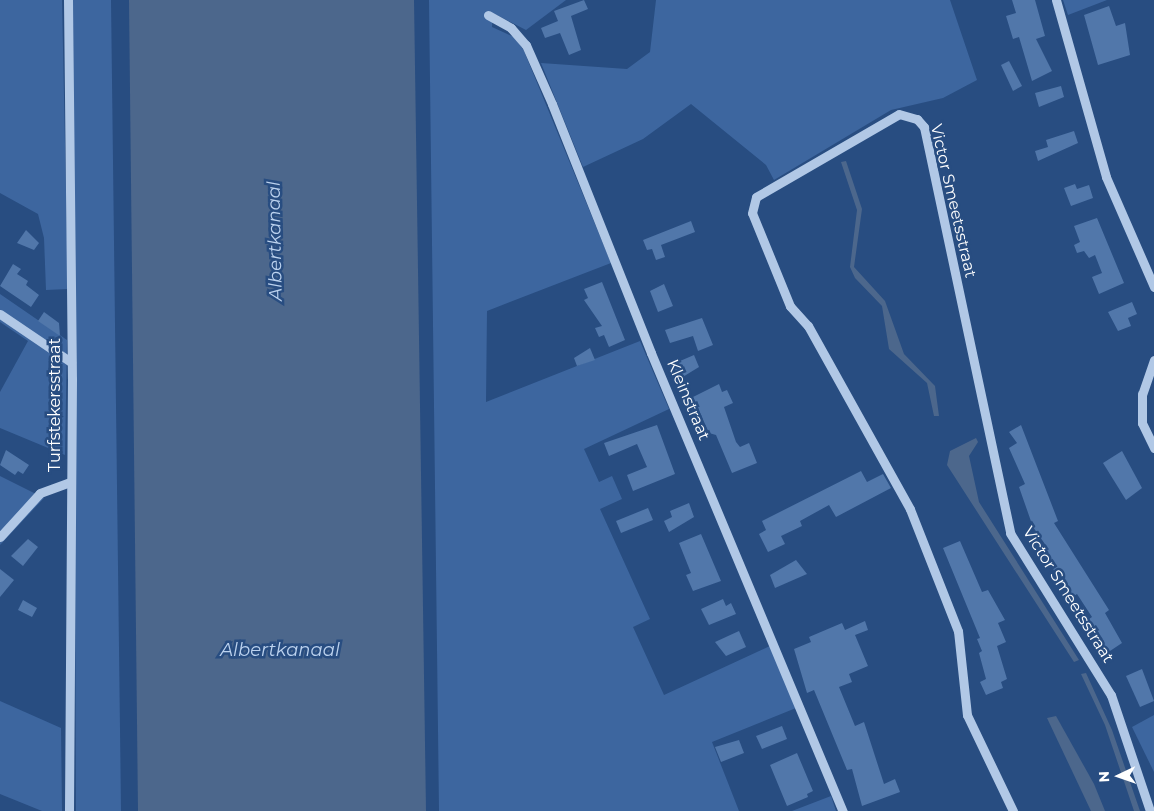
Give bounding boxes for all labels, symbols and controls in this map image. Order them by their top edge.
street label: Victor Smeetsstraat [926,122,980,280]
water label: Albertkanaal [263,181,287,301]
street label: Turfstekersstraat [45,338,65,472]
street label: Kleinstraat [662,357,714,443]
street label: Victor Smeetsstraat [1018,523,1118,667]
water label: Albertkanaal [220,639,340,661]
north arrow [1094,751,1144,801]
text: N [1095,771,1113,783]

